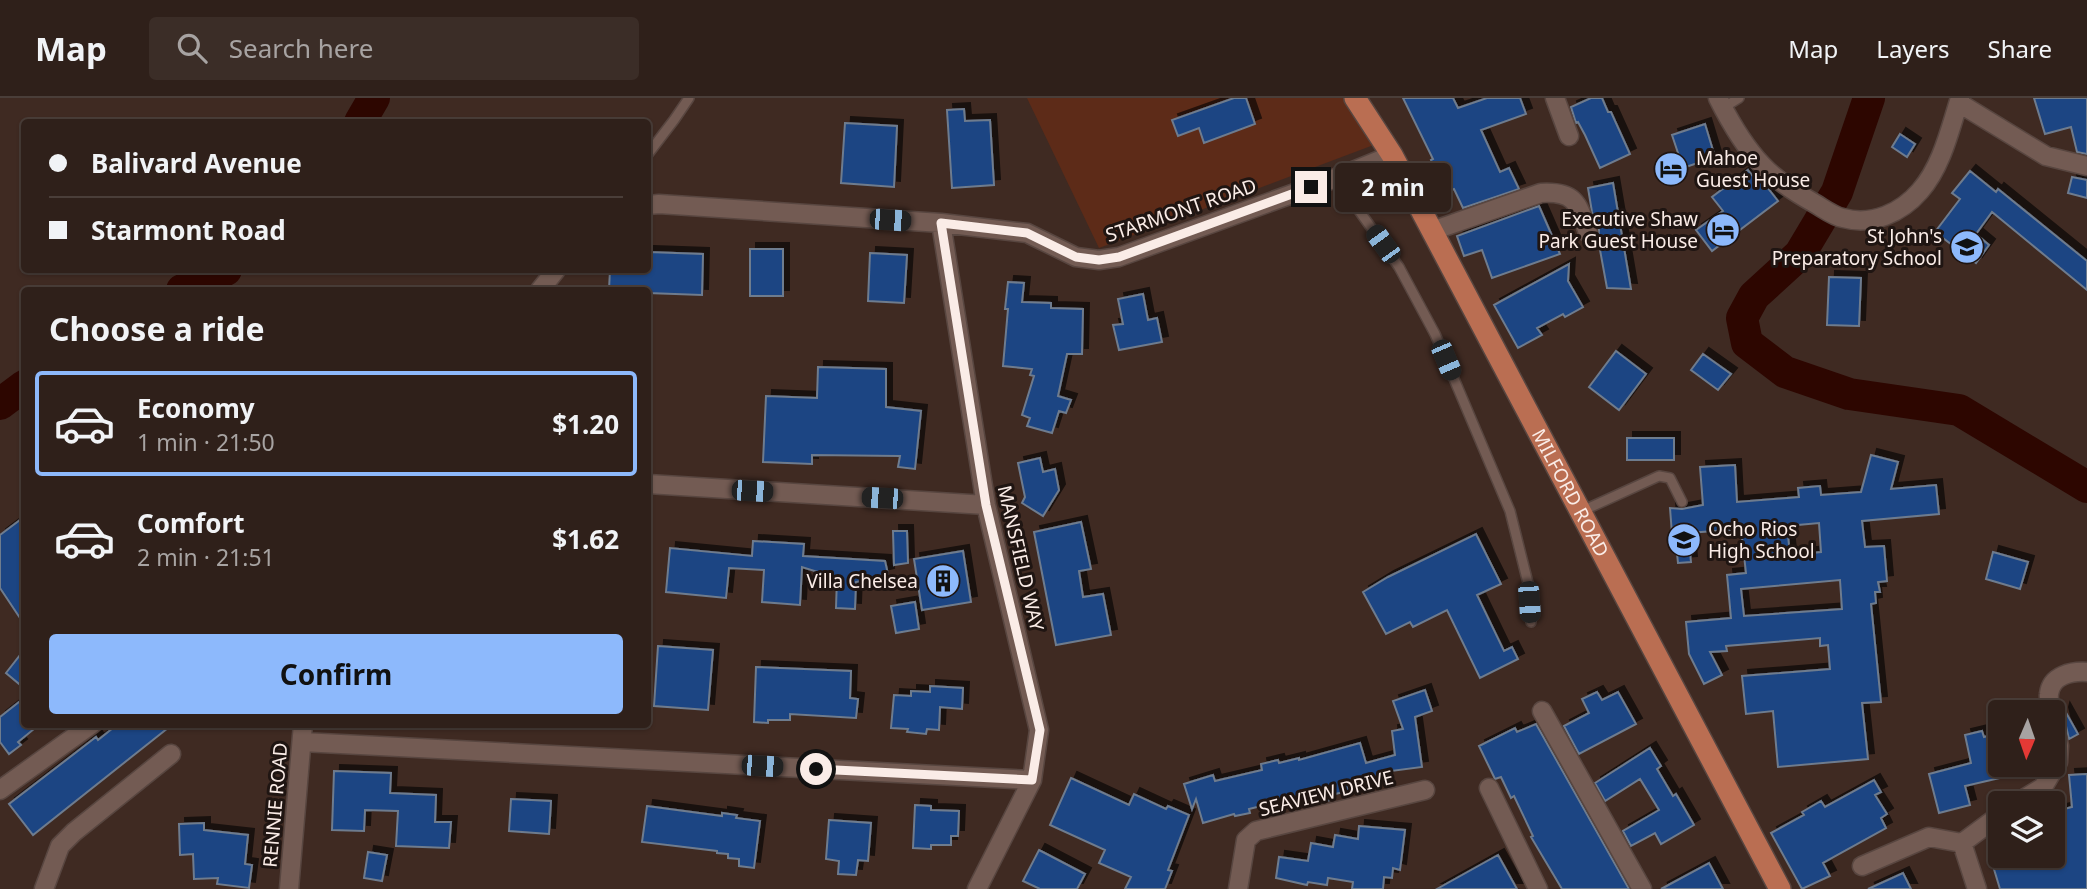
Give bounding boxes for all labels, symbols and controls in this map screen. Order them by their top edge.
search box [149,17,639,80]
text: Map [35,26,107,71]
icon: search [173,29,211,67]
text: Search here [229,30,373,66]
text: Map [1788,32,1838,65]
text: Layers [1876,32,1950,65]
text: Share [1988,32,2052,65]
text: Balivard Avenue [91,145,302,181]
place label: Mahoe Guest House [1696,145,1810,193]
hotel icon: Mahoe Guest House [1652,150,1690,188]
callout: 2 min [1336,162,1451,212]
route end [1295,171,1327,203]
text: 2 min [1361,171,1425,203]
street label: STARMONT ROAD [1102,172,1260,248]
place label: Executive Shaw Park Guest House [1539,206,1698,254]
car [869,208,912,232]
hotel icon: Executive Shaw Park Guest House [1704,211,1742,249]
text: Starmont Road [91,212,286,248]
car [1363,221,1404,267]
place label: St John's Preparatory School [1772,223,1942,271]
school or university icon: St John's Preparatory School [1948,228,1986,266]
text: Choose a ride [49,307,265,350]
car [1429,337,1464,383]
text: Economy [137,390,255,426]
icon: car [53,392,116,455]
text: $1.20 [552,406,619,442]
street label: MILFORD ROAD [1526,424,1615,561]
text: 1 min · 21:50 [137,426,275,458]
car [731,479,774,503]
street label: MANSFIELD WAY [992,483,1050,634]
car [861,486,904,510]
text: Comfort [137,505,245,541]
icon: car [53,507,116,570]
place label: Ocho Rios High School [1708,516,1815,564]
text: $1.62 [552,521,619,557]
school or university icon: Ocho Rios High School [1665,521,1703,559]
text: 2 min · 21:51 [137,541,275,573]
building icon: Villa Chelsea [924,562,962,600]
place label: Villa Chelsea [806,568,918,594]
car [1518,580,1541,624]
button: Confirm [49,634,623,714]
north arrow [1988,700,2065,777]
map controls [1988,700,2065,868]
street label: RENNIE ROAD [257,741,293,869]
route start [800,753,832,785]
car [741,754,784,778]
street label: SEAVIEW DRIVE [1256,764,1396,822]
button: layers [1988,791,2065,868]

